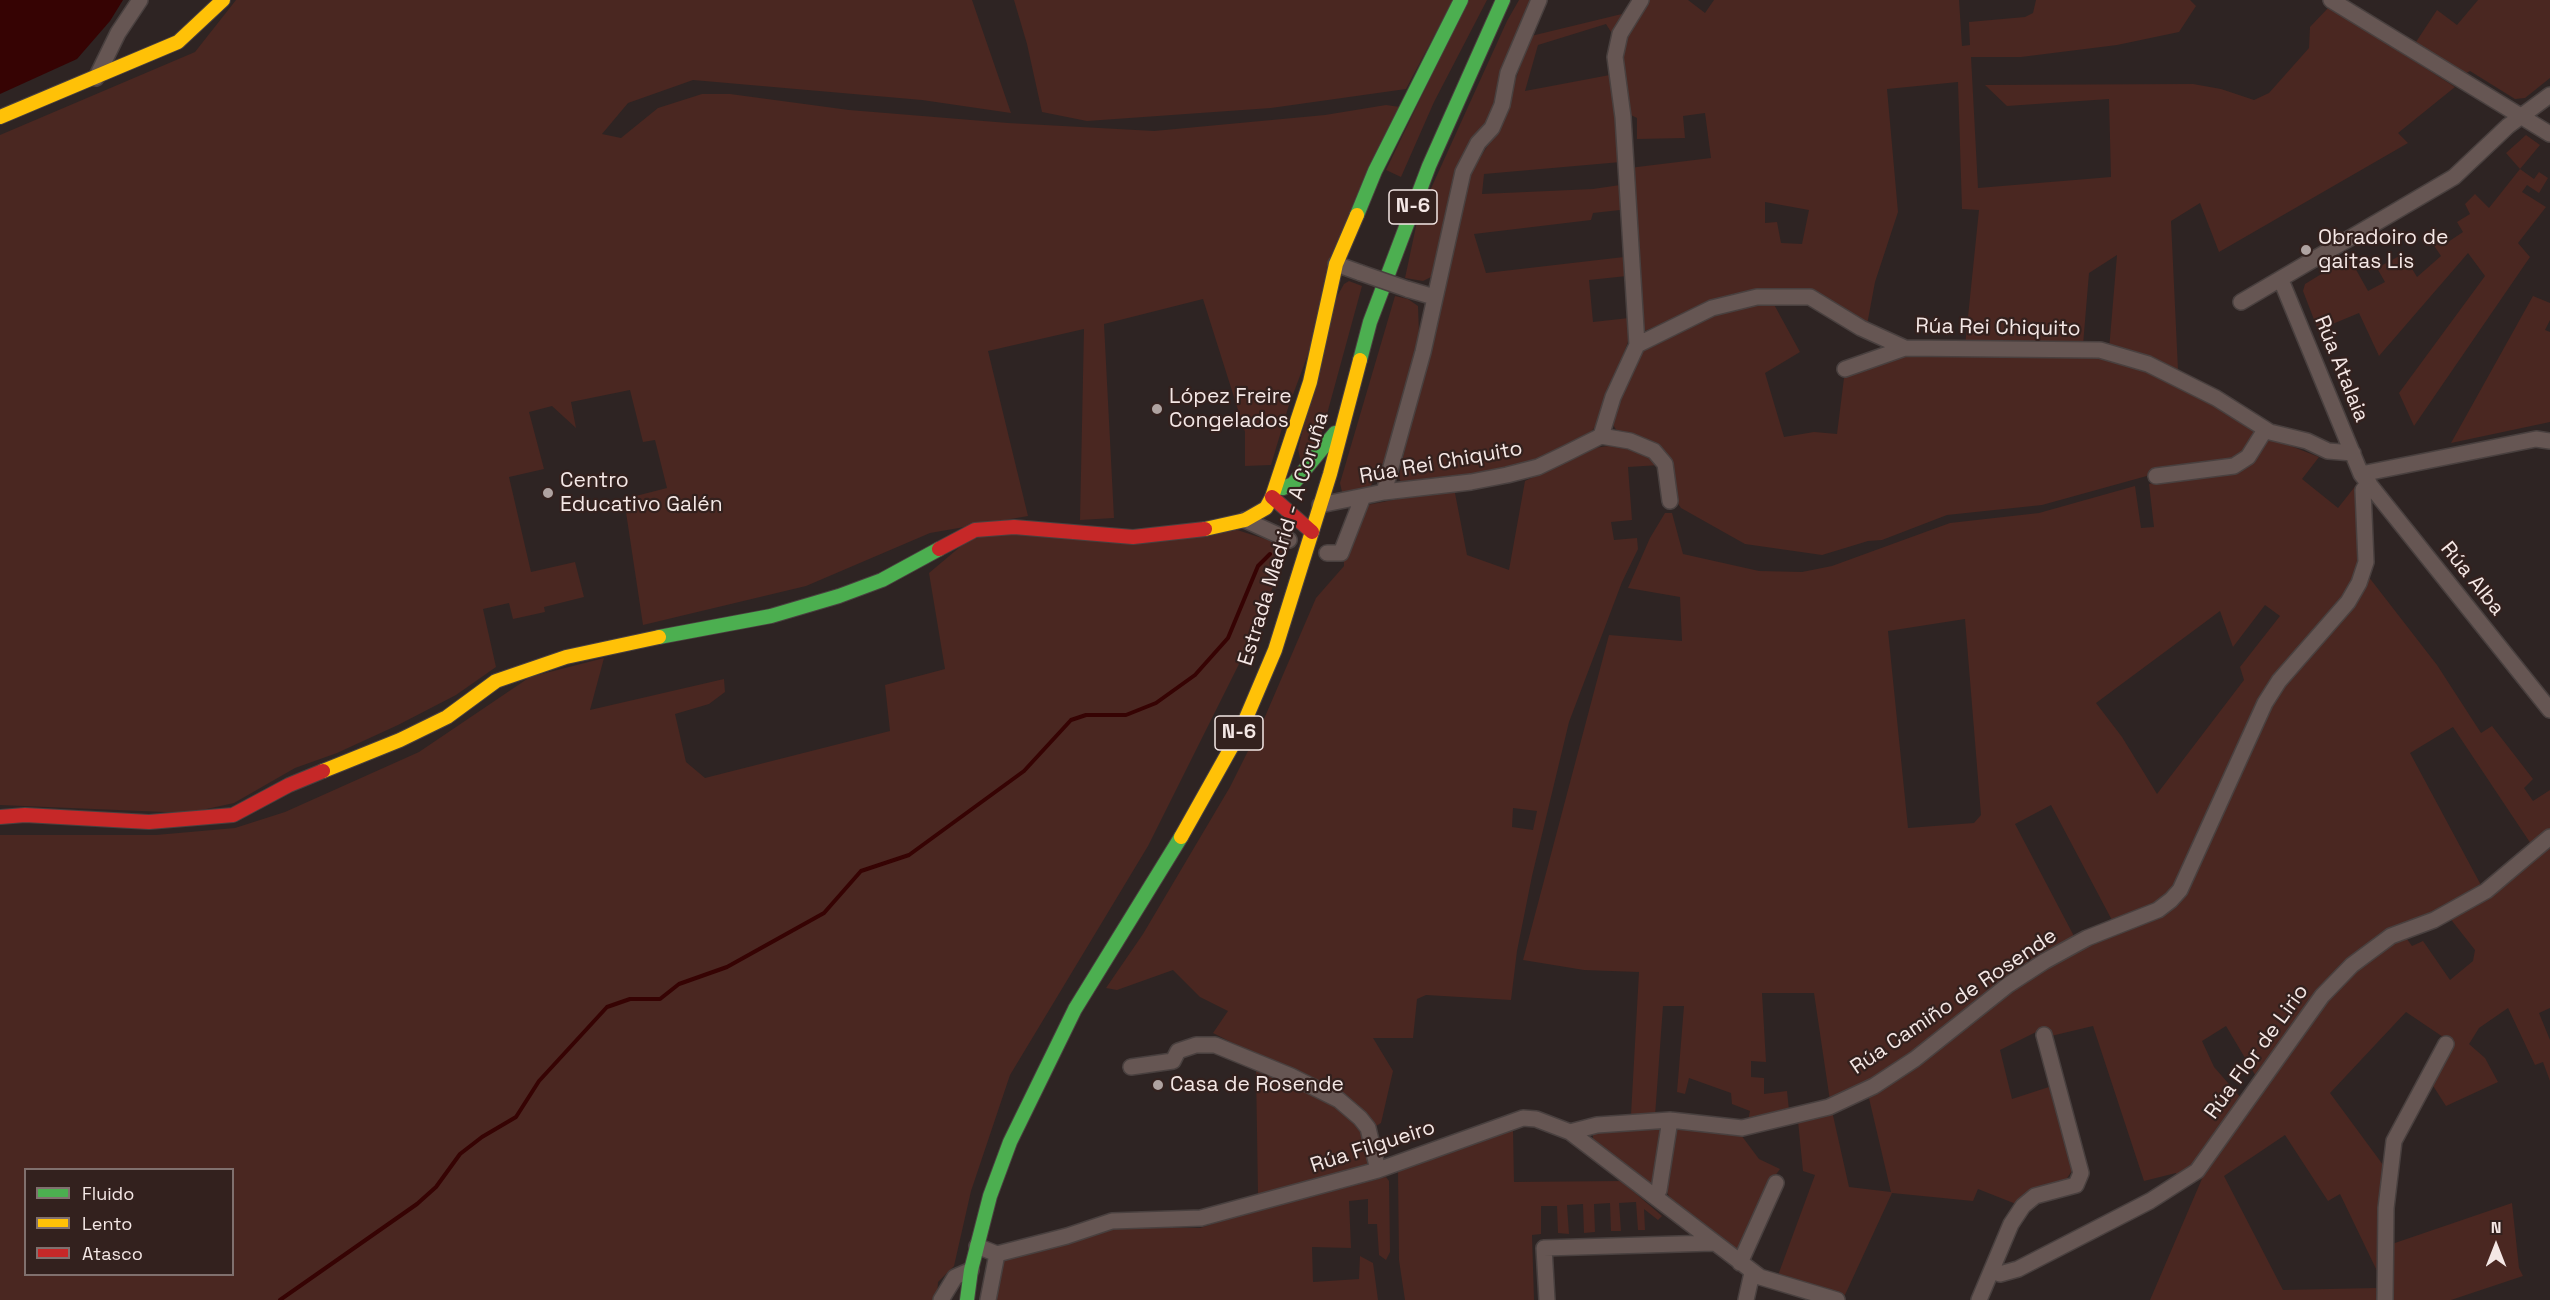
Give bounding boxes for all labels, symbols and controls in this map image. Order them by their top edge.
road number: N-6 [1389,190,1437,224]
place label: Obradoiro de gaitas Lis [2318,225,2448,275]
marker: Obradoiro de gaitas Lis [2299,243,2313,257]
street label: Rúa Atalaia [2308,312,2374,426]
street label: Rúa Rei Chiquito [1915,314,2081,342]
place label: López Freire Congelados [1169,384,1292,434]
marker: López Freire Congelados [1150,402,1164,416]
street label: Estrada Madrid - A Coruña [1233,409,1335,669]
street label: Rúa Rei Chiquito [1358,436,1524,490]
place label: Centro Educativo Galén [560,468,723,518]
marker: Centro Educativo Galén [541,486,555,500]
street label: Rúa Alba [2435,537,2509,621]
road number: N-6 [1215,716,1263,750]
street label: Rúa Camiño de Rosende [1846,923,2062,1081]
street label: Rúa Flor de Lirio [2200,980,2314,1124]
place label: Casa de Rosende [1170,1072,1344,1098]
marker: Casa de Rosende [1151,1078,1165,1092]
street label: Rúa Filgueiro [1307,1115,1439,1179]
legend [24,1168,234,1276]
text: Fluido [82,1182,134,1205]
text: Lento [82,1212,132,1235]
north arrow [2466,1216,2526,1276]
text: N [2491,1217,2501,1238]
text: Atasco [82,1242,143,1265]

